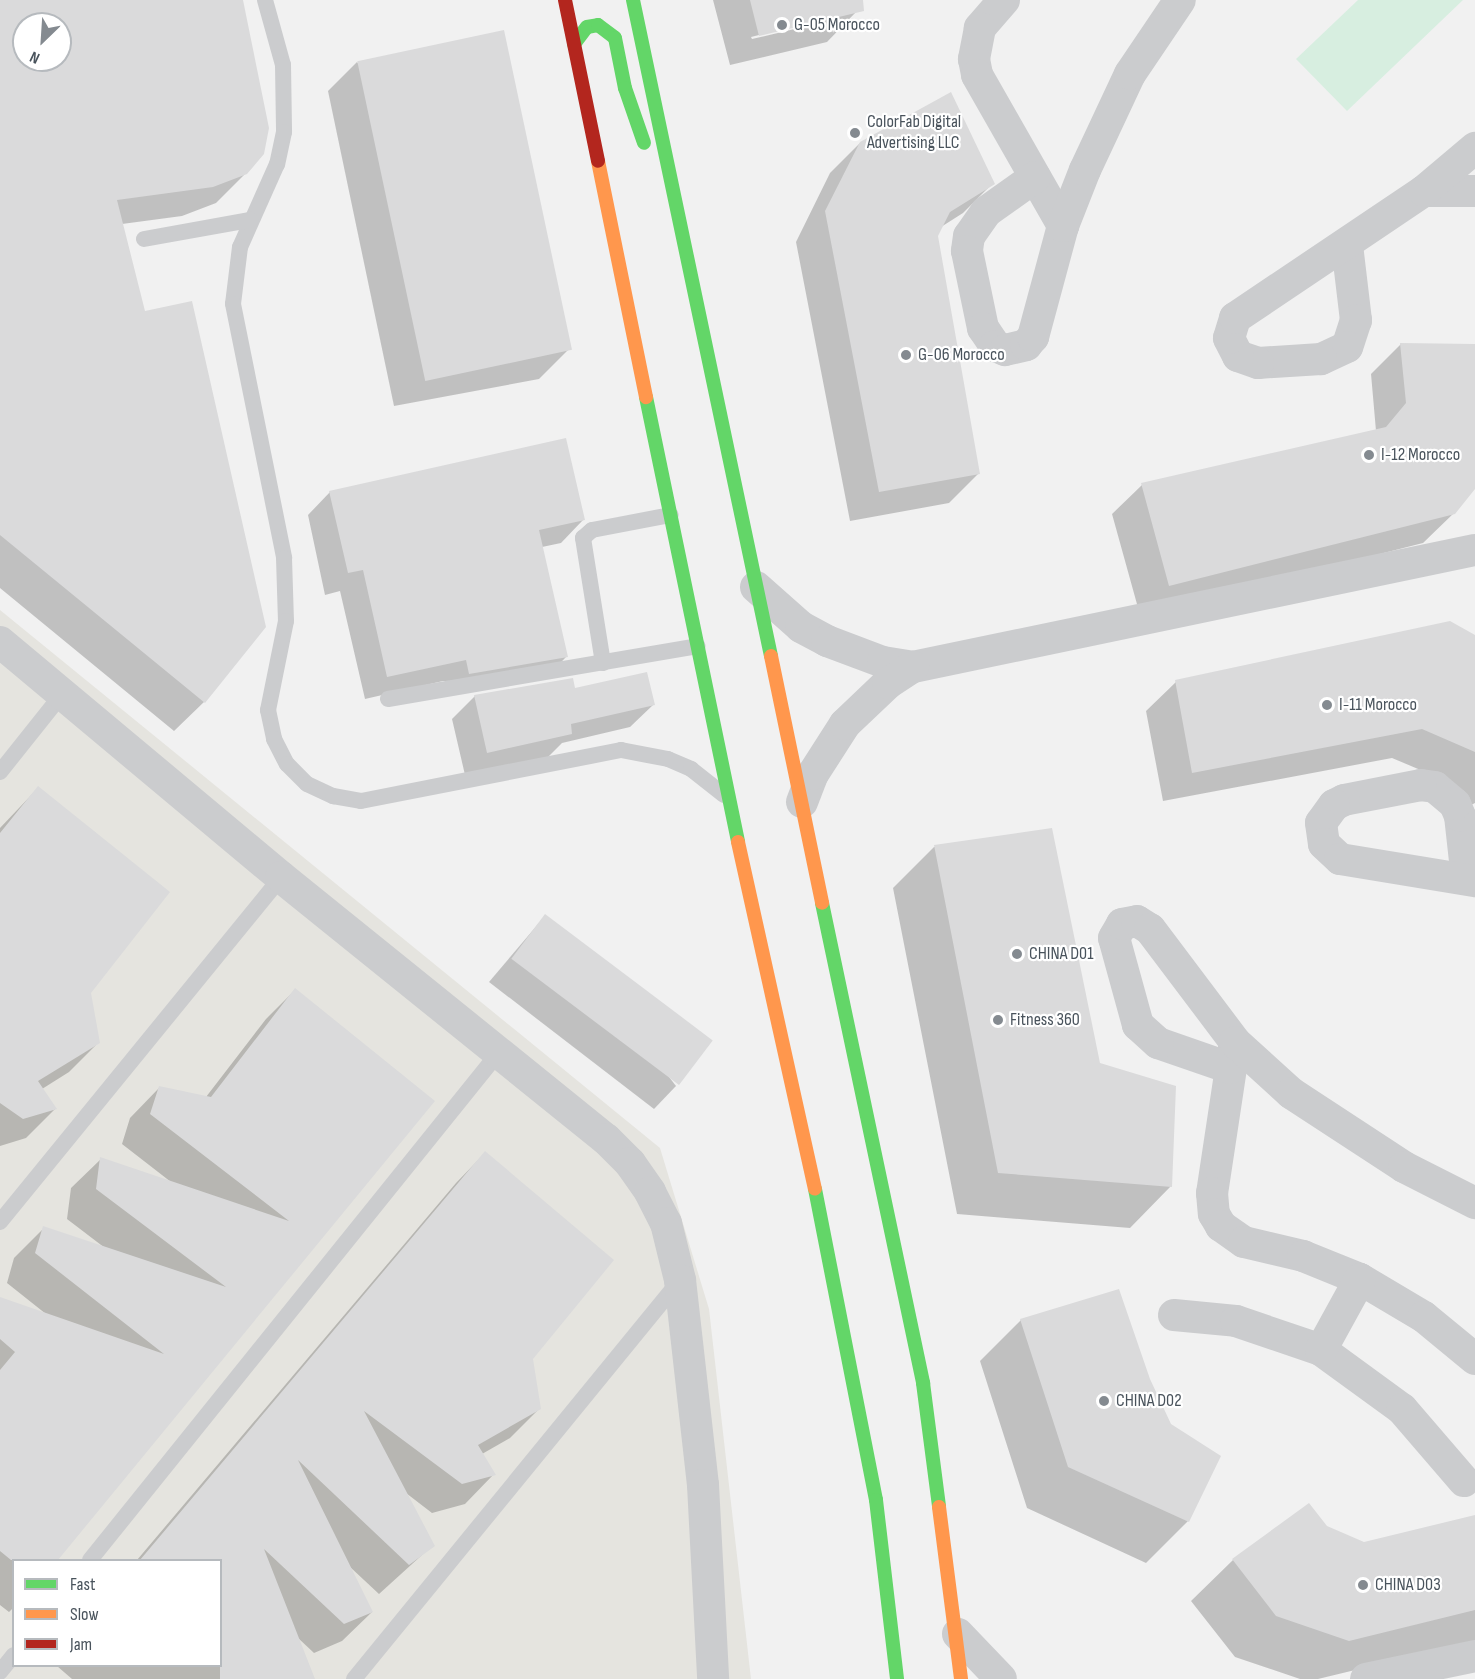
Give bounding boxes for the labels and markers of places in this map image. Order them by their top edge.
place label: G-05 Morocco [794,14,880,36]
marker: G-05 Morocco [775,18,789,32]
place label: ColorFab Digital Advertising LLC [867,112,961,154]
marker: ColorFab Digital Advertising LLC [848,126,862,140]
place label: G-06 Morocco [918,344,1005,366]
marker: G-06 Morocco [899,348,913,362]
place label: I-12 Morocco [1381,444,1460,466]
marker: I-12 Morocco [1362,448,1376,462]
place label: I-11 Morocco [1339,694,1417,716]
marker: I-11 Morocco [1320,698,1334,712]
place label: CHINA D01 [1029,943,1093,965]
marker: CHINA D01 [1010,947,1024,961]
place label: Fitness 360 [1010,1009,1080,1031]
marker: Fitness 360 [991,1013,1005,1027]
place label: CHINA D02 [1116,1390,1182,1412]
marker: CHINA D02 [1097,1394,1111,1408]
place label: CHINA D03 [1375,1574,1441,1596]
marker: CHINA D03 [1356,1578,1370,1592]

